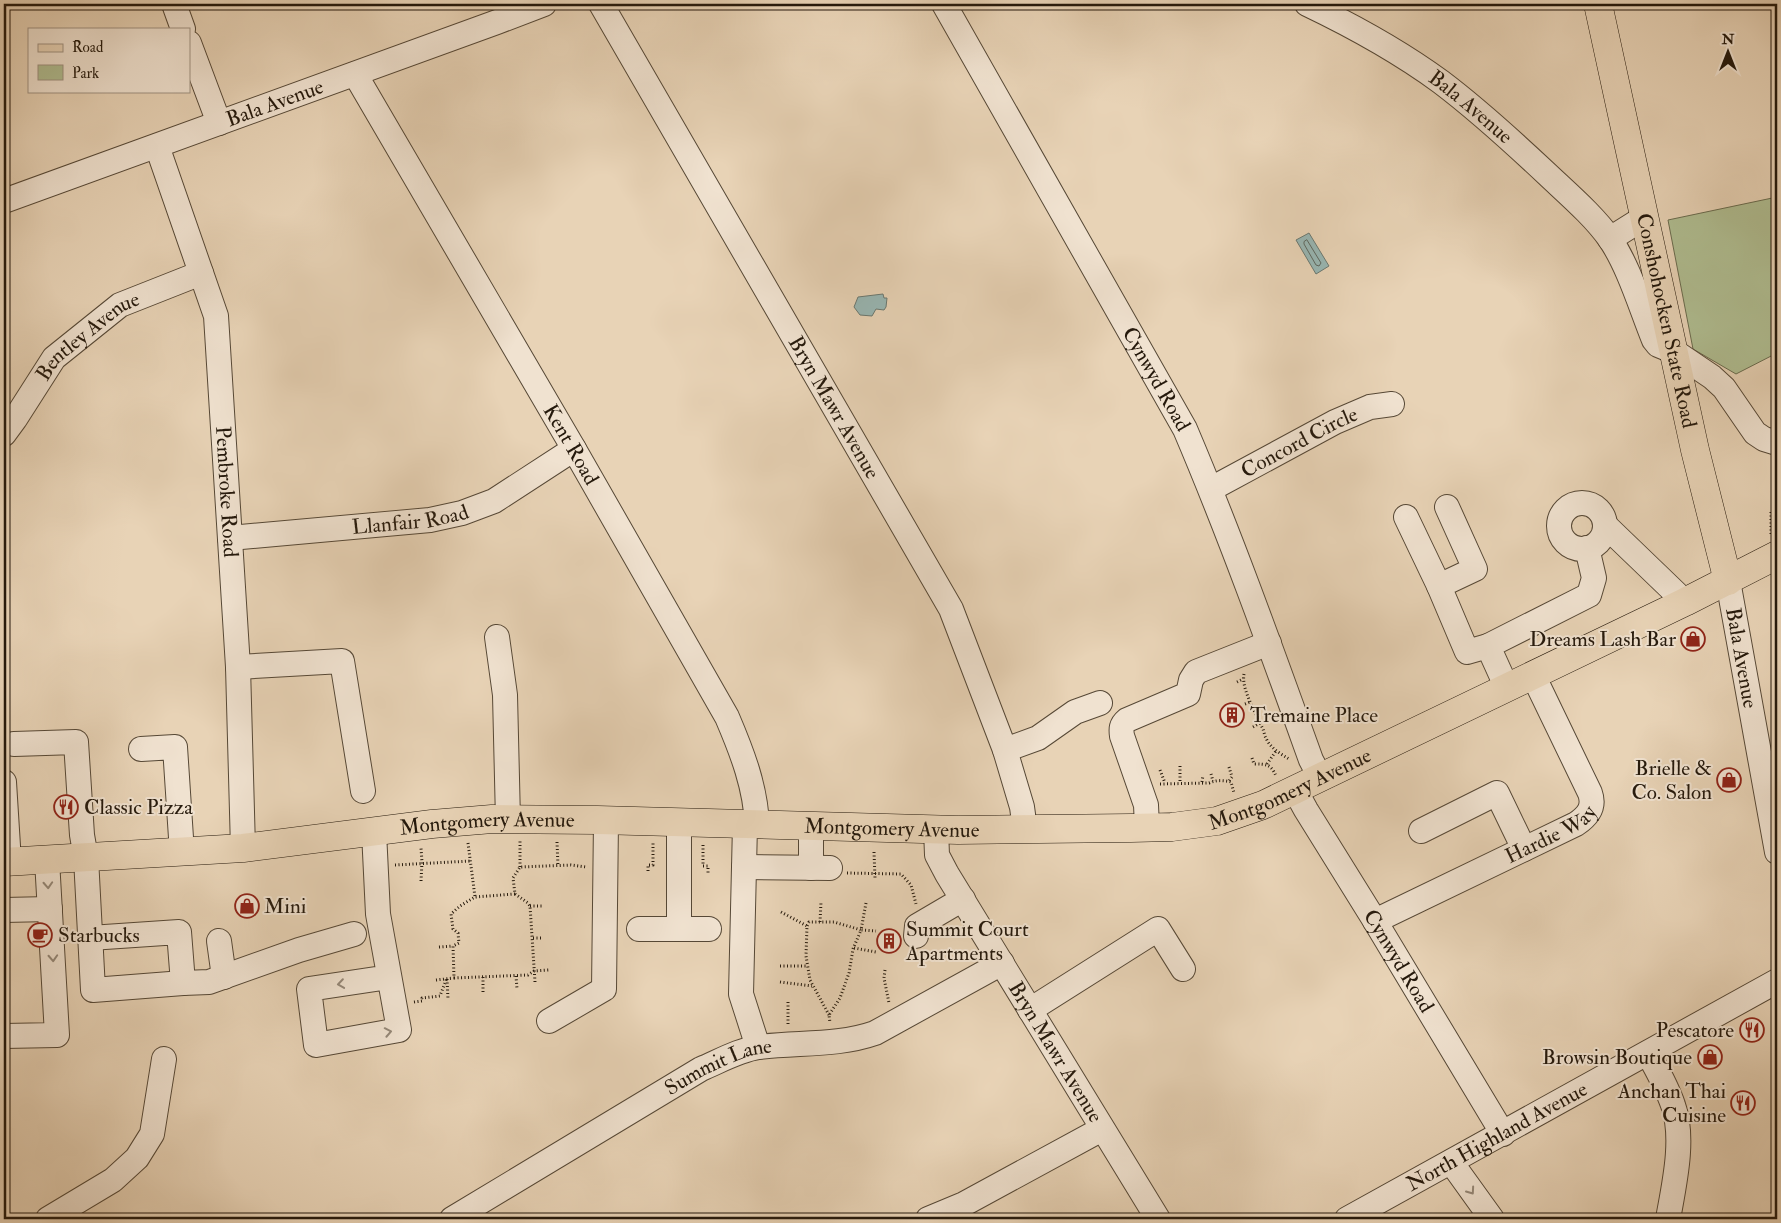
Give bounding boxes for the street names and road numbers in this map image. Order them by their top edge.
street label: Bala Avenue [1423,64,1519,150]
street label: Bala Avenue [222,73,327,133]
street label: Conshohocken State Road [1630,211,1703,431]
street label: Bentley Avenue [30,285,143,386]
street label: Cynwyd Road [1116,322,1197,436]
street label: Bryn Mawr Avenue [782,331,886,484]
street label: Kent Road [537,399,606,490]
street label: Concord Circle [1236,400,1362,484]
street label: Pembroke Road [209,425,245,559]
street label: Llanfair Road [351,498,473,540]
street label: Bala Avenue [1720,605,1764,710]
street label: Montgomery Avenue [1205,741,1376,837]
street label: Hardie Way [1501,800,1603,870]
street label: Montgomery Avenue [398,806,575,842]
street label: Montgomery Avenue [804,812,980,844]
street label: Cynwyd Road [1358,904,1441,1018]
street label: Bryn Mawr Avenue [1002,976,1109,1128]
street label: Summit Lane [660,1032,773,1101]
street label: North Highland Avenue [1401,1075,1592,1197]

